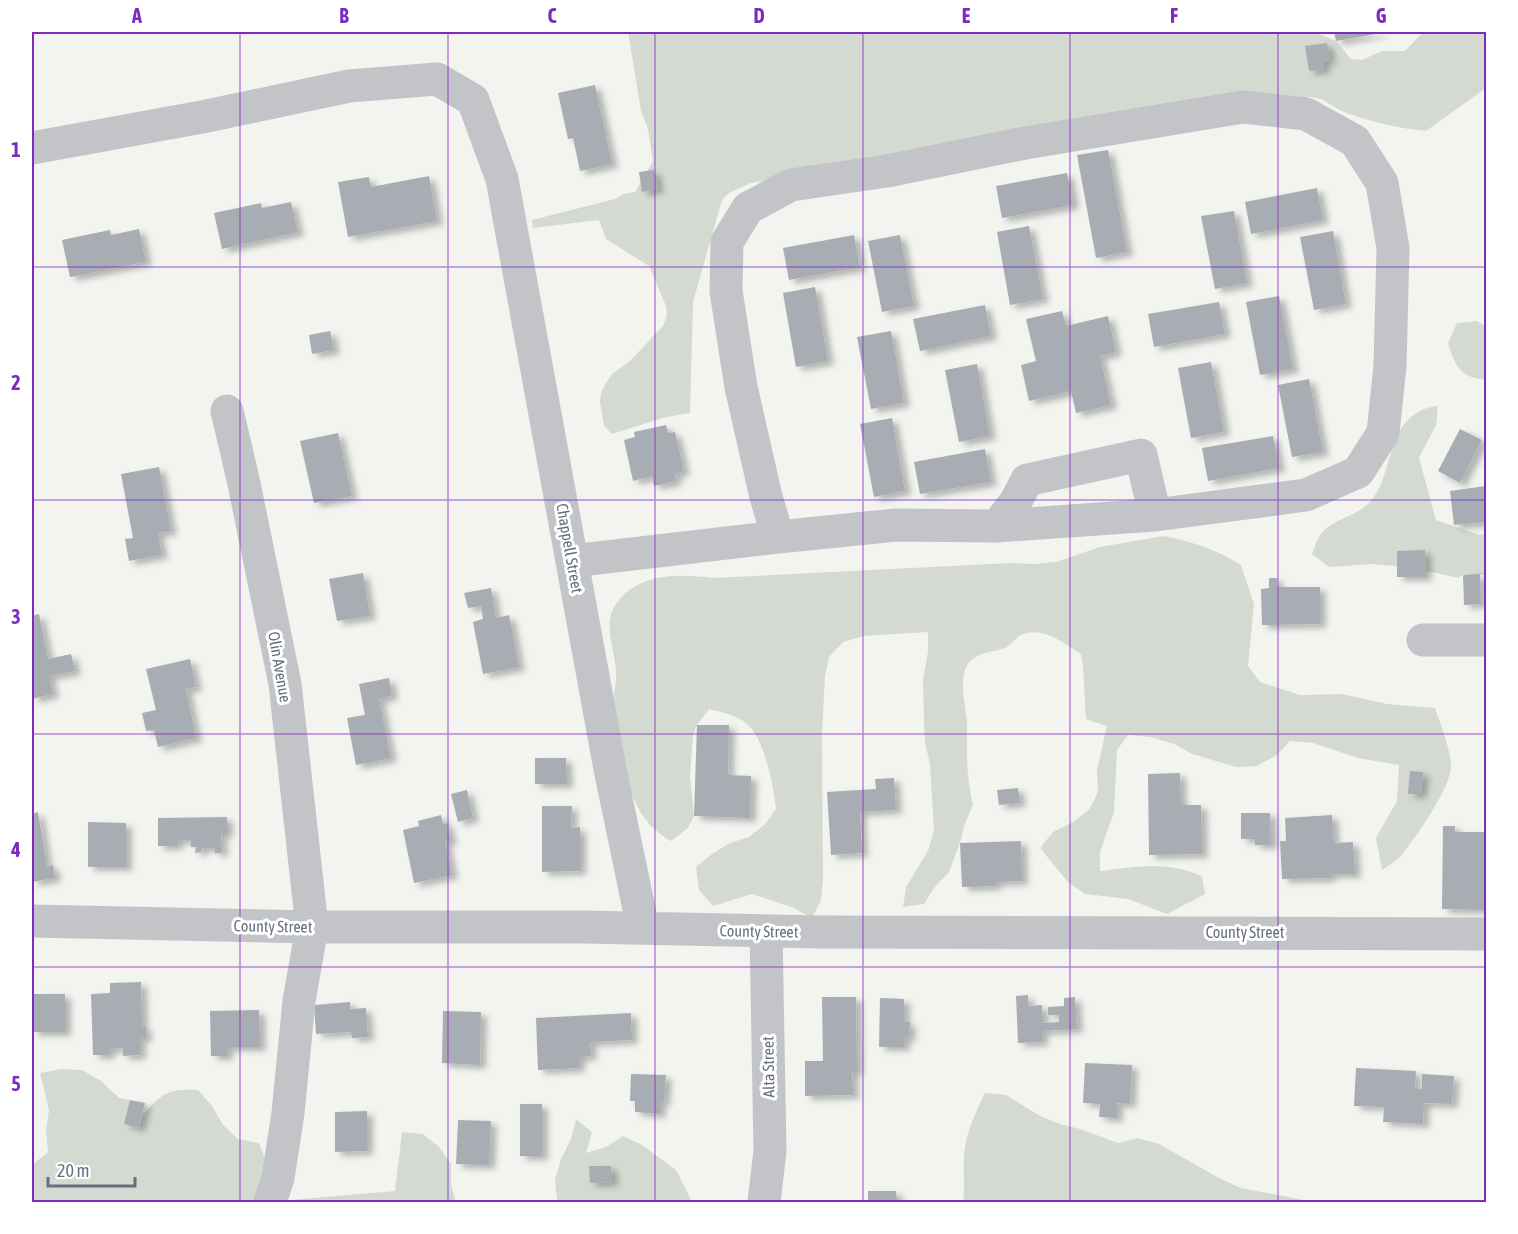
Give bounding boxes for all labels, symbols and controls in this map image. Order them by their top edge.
text: A [131,4,142,27]
text: B [339,4,349,27]
text: C [548,4,557,27]
text: D [753,4,765,27]
text: E [962,4,971,27]
text: F [1170,4,1178,27]
text: G [1376,4,1387,27]
text: 1 [11,138,21,161]
text: 2 [11,371,21,394]
street label: Chappell Street [552,502,587,595]
text: 3 [11,605,21,628]
street label: Olin Avenue [265,630,295,704]
text: 4 [10,838,21,861]
street label: County Street [233,916,313,937]
street label: County Street [719,921,799,942]
street label: County Street [1206,923,1285,942]
street label: Alta Street [758,1036,778,1098]
text: 5 [11,1072,21,1095]
scale bar [48,1150,135,1188]
text: 20 m [57,1160,89,1181]

